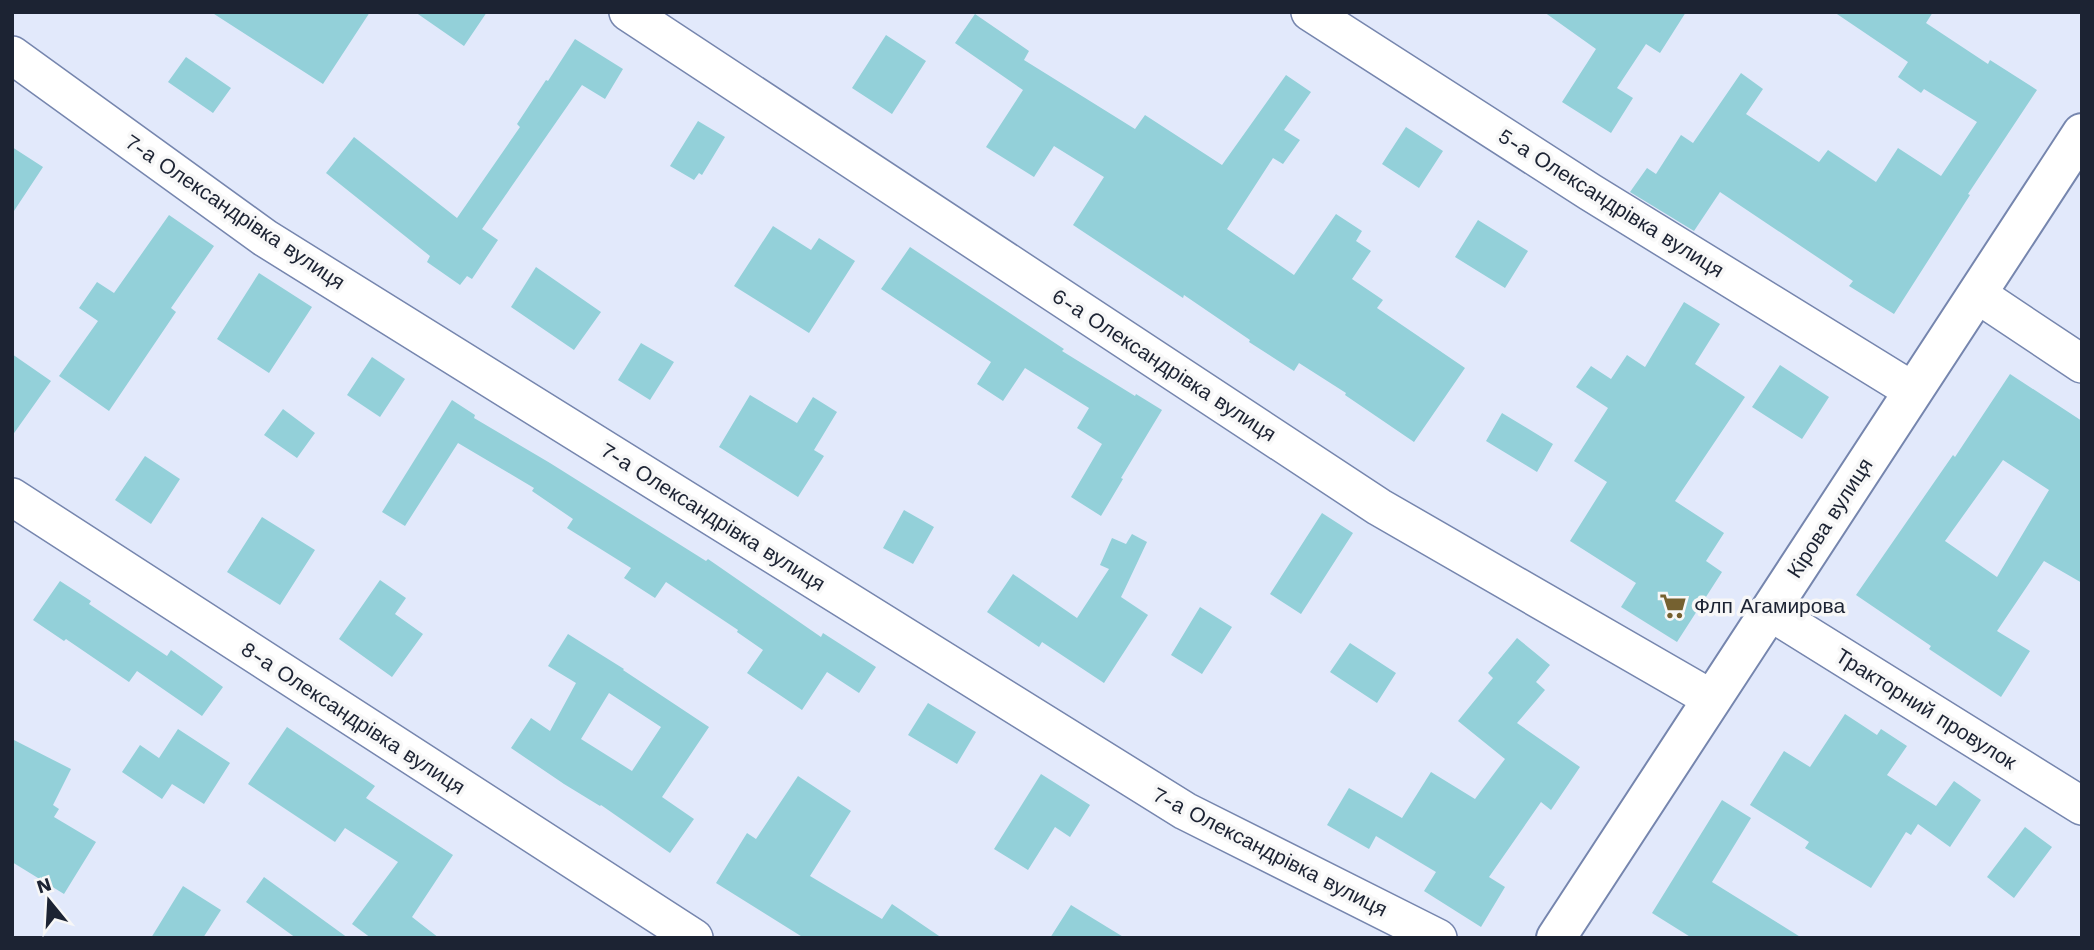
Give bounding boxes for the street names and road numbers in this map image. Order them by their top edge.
street label: 5-а Олександрівка вулиця [1494,123,1729,282]
street label: 7-а Олександрівка вулиця [121,129,350,295]
street label: 6-а Олександрівка вулиця [1048,283,1281,446]
street label: 7-а Олександрівка вулиця [596,437,830,596]
street label: Кірова вулиця [1781,453,1878,582]
street label: 8-а Олександрівка вулиця [237,636,470,799]
street label: Тракторний провулок [1831,643,2022,775]
street label: 7-а Олександрівка вулиця [1149,781,1392,922]

